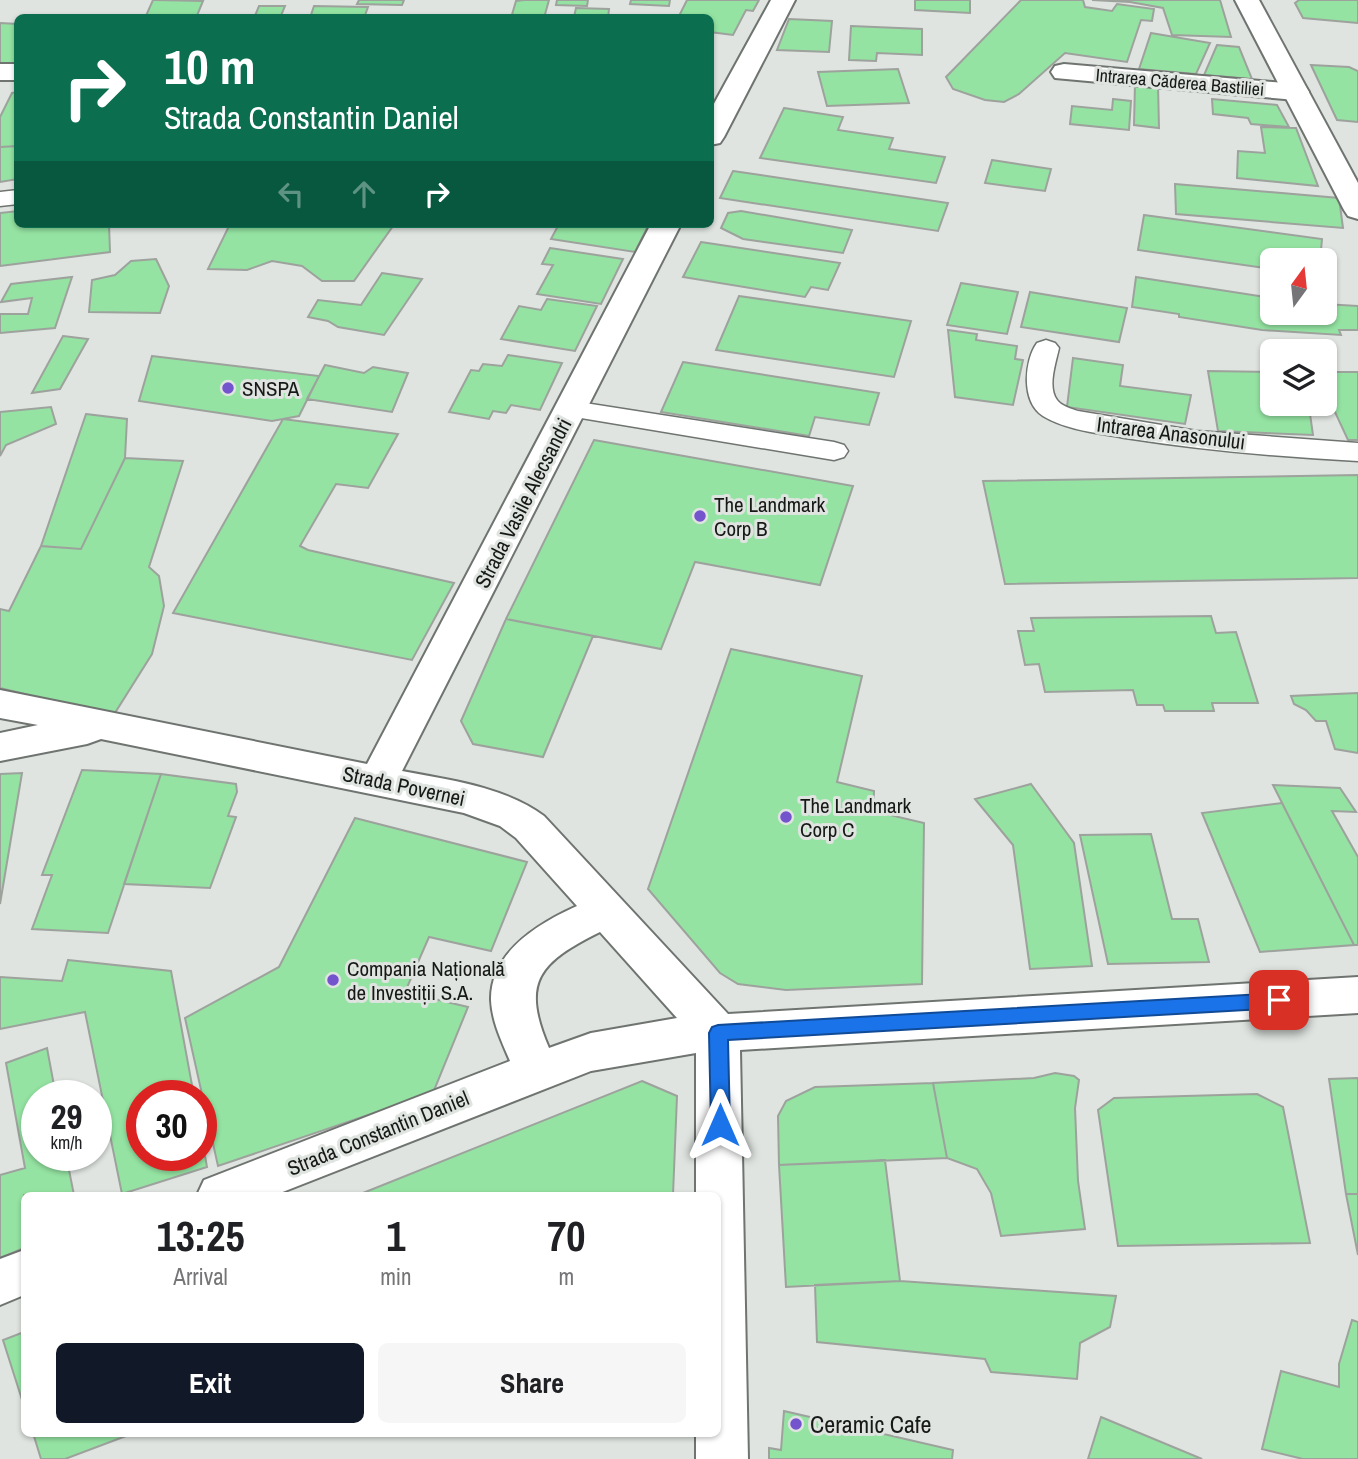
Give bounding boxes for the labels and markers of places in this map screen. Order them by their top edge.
place label: SNSPA [242,374,300,403]
marker: SNSPA [220,380,236,396]
place label: The Landmark Corp B [714,490,825,543]
marker: The Landmark Corp B [692,508,708,524]
place label: The Landmark Corp C [800,791,911,844]
marker: The Landmark Corp C [778,809,794,825]
place label: Compania Națională de Investiții S.A. [347,954,505,1007]
pin [1249,970,1309,1030]
marker: Compania Națională de Investiții S.A. [325,972,341,988]
place label: Ceramic Cafe [810,1408,931,1440]
marker: Ceramic Cafe [788,1416,804,1432]

